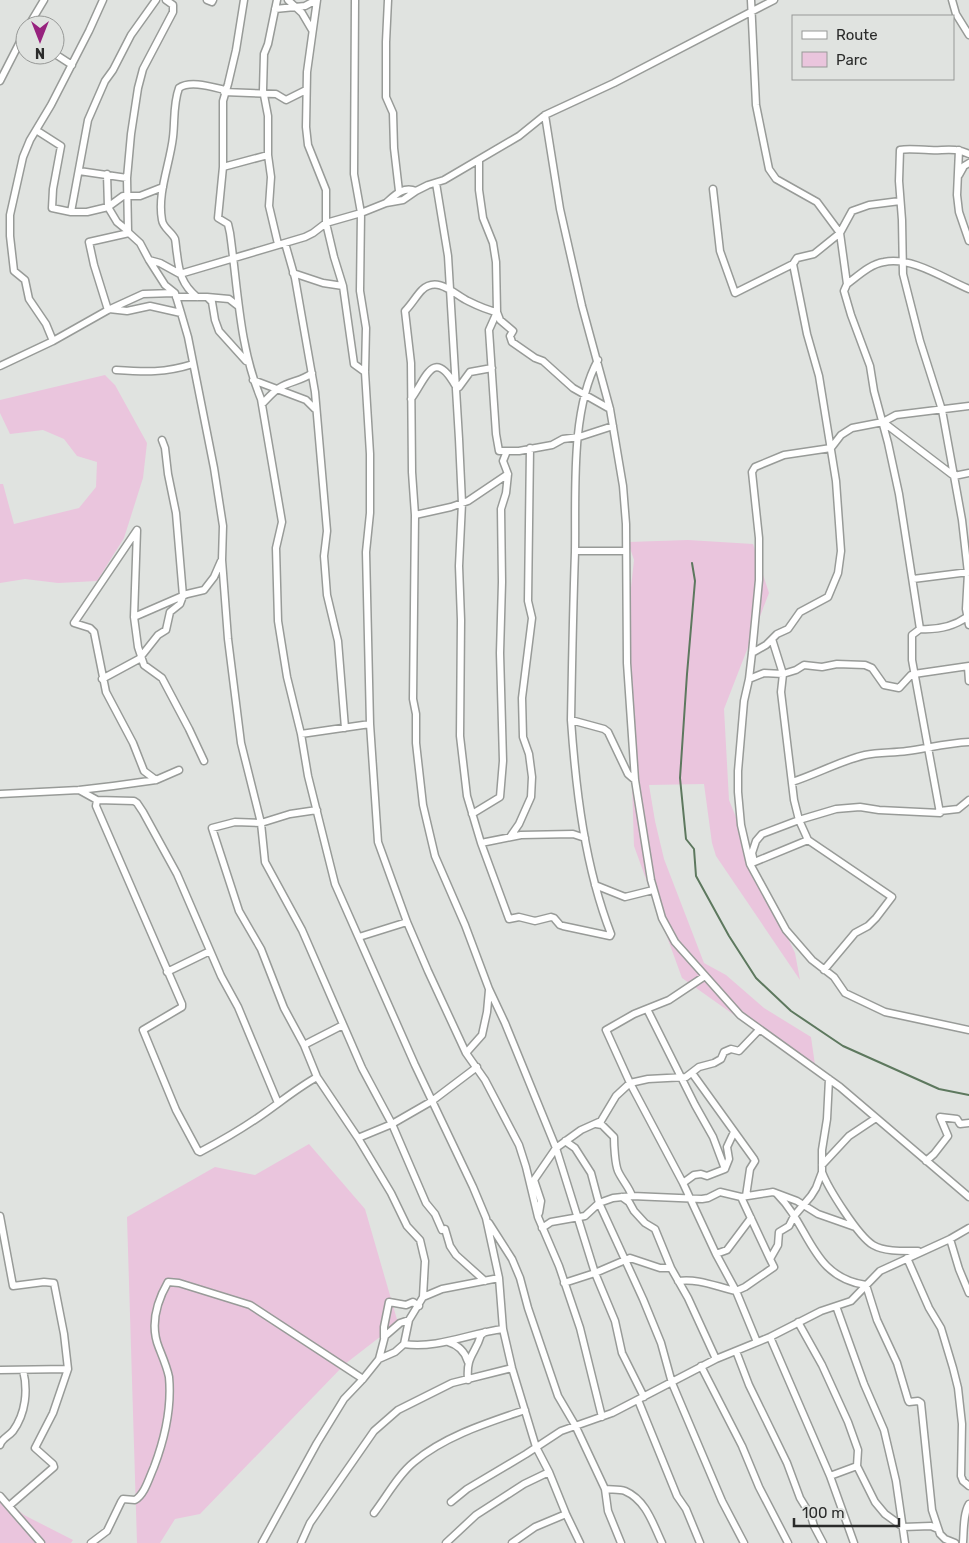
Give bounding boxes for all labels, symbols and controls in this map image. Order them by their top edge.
north arrow [15,15,65,65]
legend [792,15,954,80]
text: Route [836,26,878,44]
text: N [35,44,45,61]
text: Parc [836,51,868,69]
scale bar [794,1496,899,1528]
text: 100 m [802,1504,844,1522]

